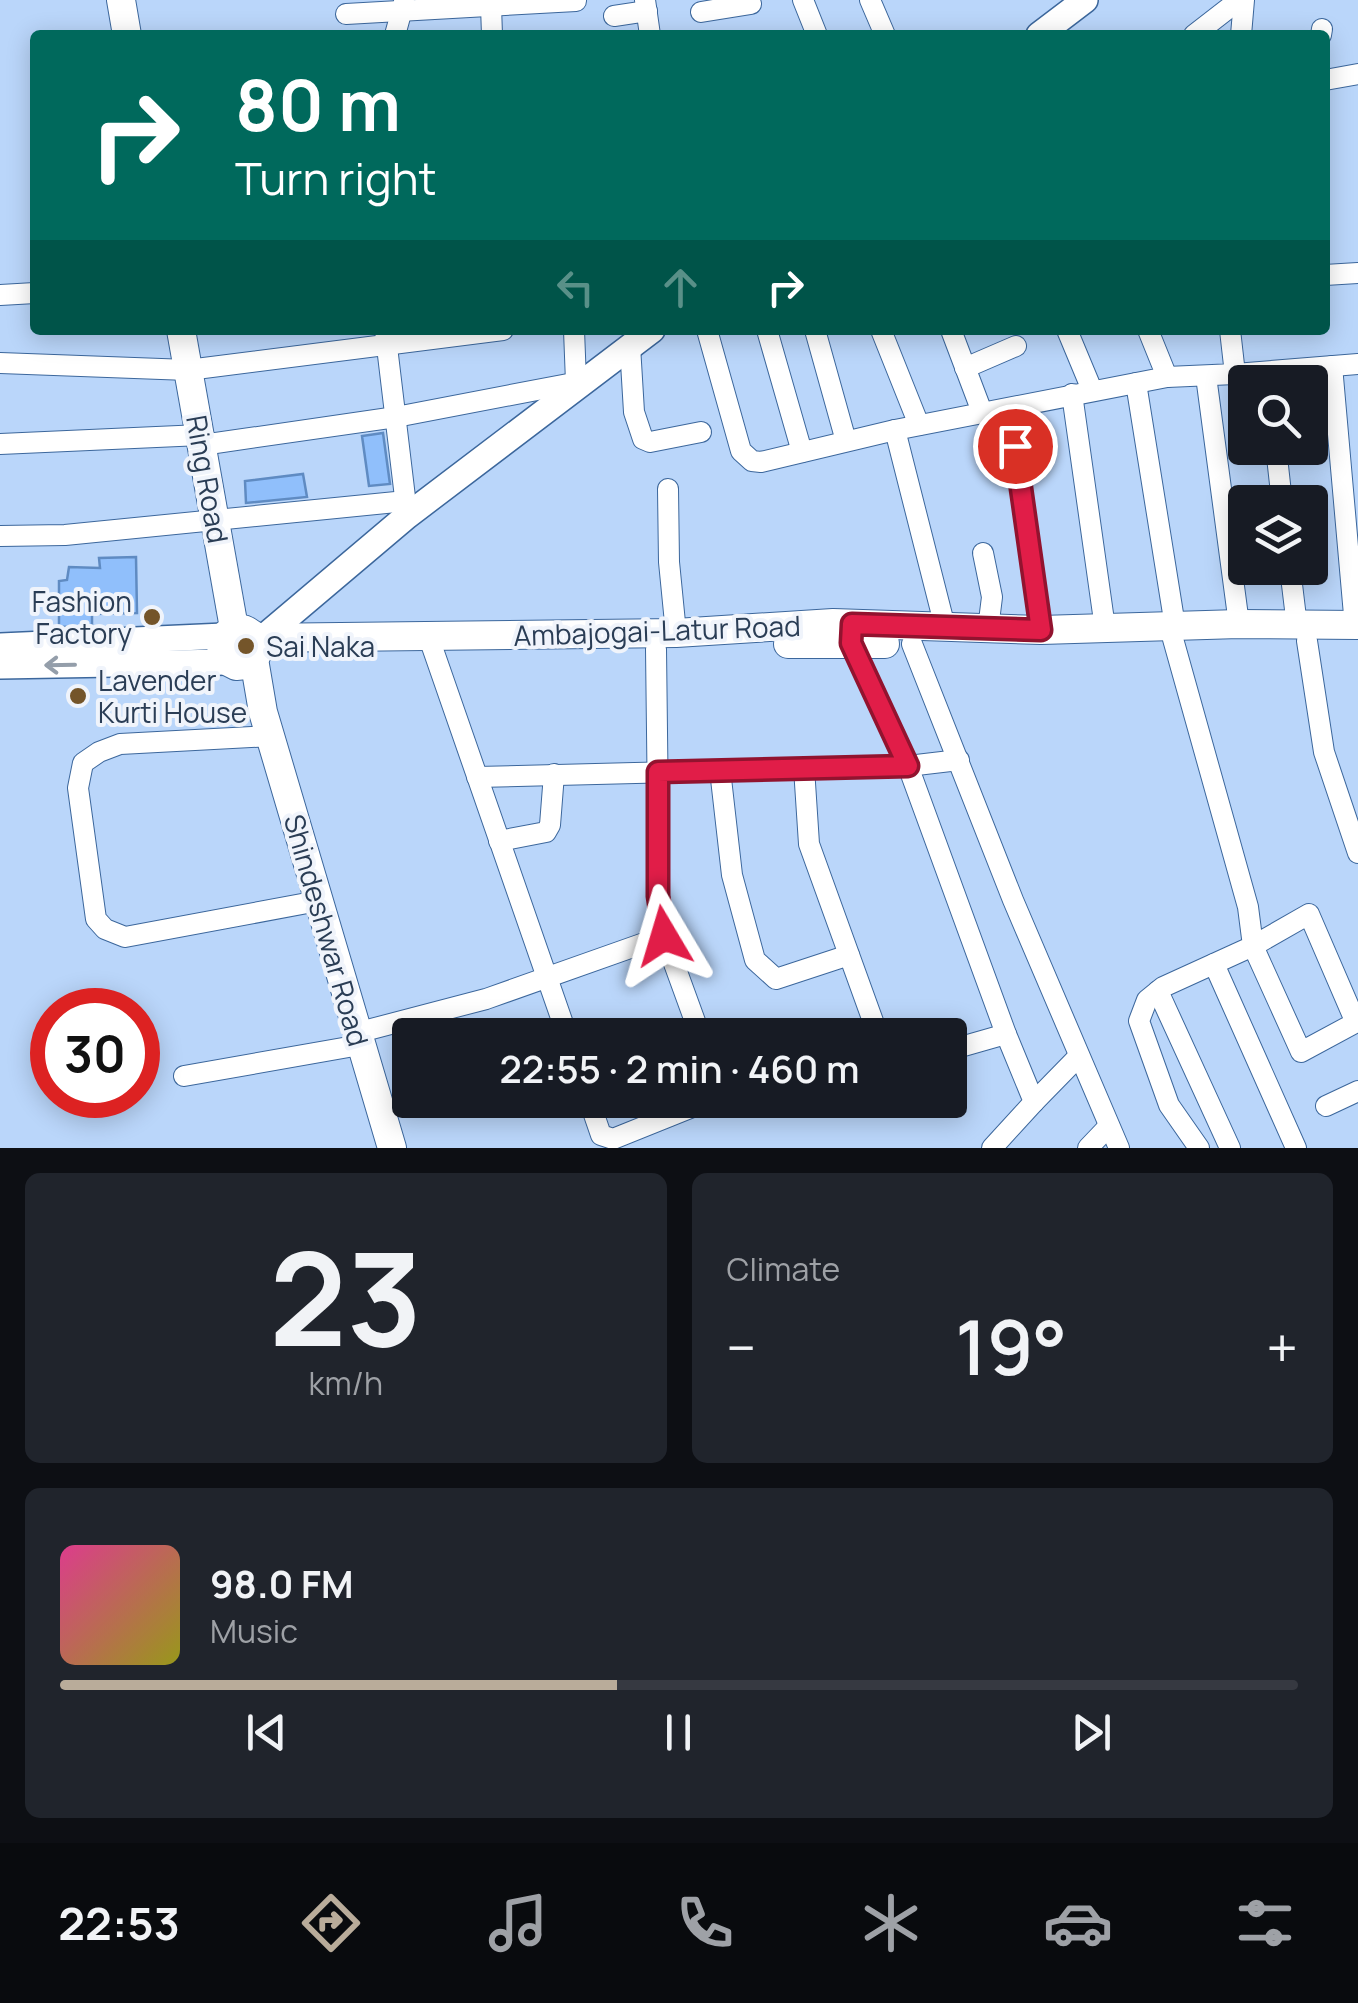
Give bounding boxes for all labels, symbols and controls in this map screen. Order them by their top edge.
text: 80 m [235,56,401,152]
icon: right [70,70,200,200]
text: Turn right [235,147,436,209]
icon: left [548,260,603,315]
icon: ahead [653,260,708,315]
icon: right [758,260,813,315]
map controls [1228,365,1328,585]
button: search [1228,365,1328,465]
pin [973,404,1058,489]
street label: Ring Road [178,412,238,546]
icon: arrive [988,419,1043,474]
button: layers [1228,485,1328,585]
place label: Fashion Factory [32,582,132,652]
marker: Fashion Factory [141,606,163,628]
street label: Ambajogai-Latur Road [513,606,801,654]
place label: Sai Naka [266,627,375,665]
marker: Sai Naka [235,635,257,657]
one-way arrow [45,656,78,674]
place label: Lavender Kurti House [98,661,247,731]
marker: Lavender Kurti House [67,685,89,707]
street label: Shindeshwar Road [276,810,378,1050]
position arrow [612,884,716,988]
speed limit sign: 30 [30,988,160,1118]
text: 22:55 · 2 min · 460 m [500,1042,859,1094]
text: 23 [269,1207,422,1385]
text: Climate [727,1247,840,1291]
text: 19° [955,1295,1067,1398]
text: − [727,1309,756,1385]
text: + [1266,1309,1298,1385]
text: km/h [309,1361,383,1405]
text: 98.0 FM [210,1557,353,1609]
text: Music [210,1609,298,1653]
icon: previous [239,1705,294,1760]
icon: pause [651,1705,706,1760]
icon: next [1064,1705,1119,1760]
icon: directions [296,1888,366,1958]
icon: music [483,1888,553,1958]
icon: phone [670,1888,740,1958]
icon: climate [856,1888,926,1958]
icon: car [1043,1888,1113,1958]
icon: filters [1230,1888,1300,1958]
text: 22:53 [58,1892,180,1954]

